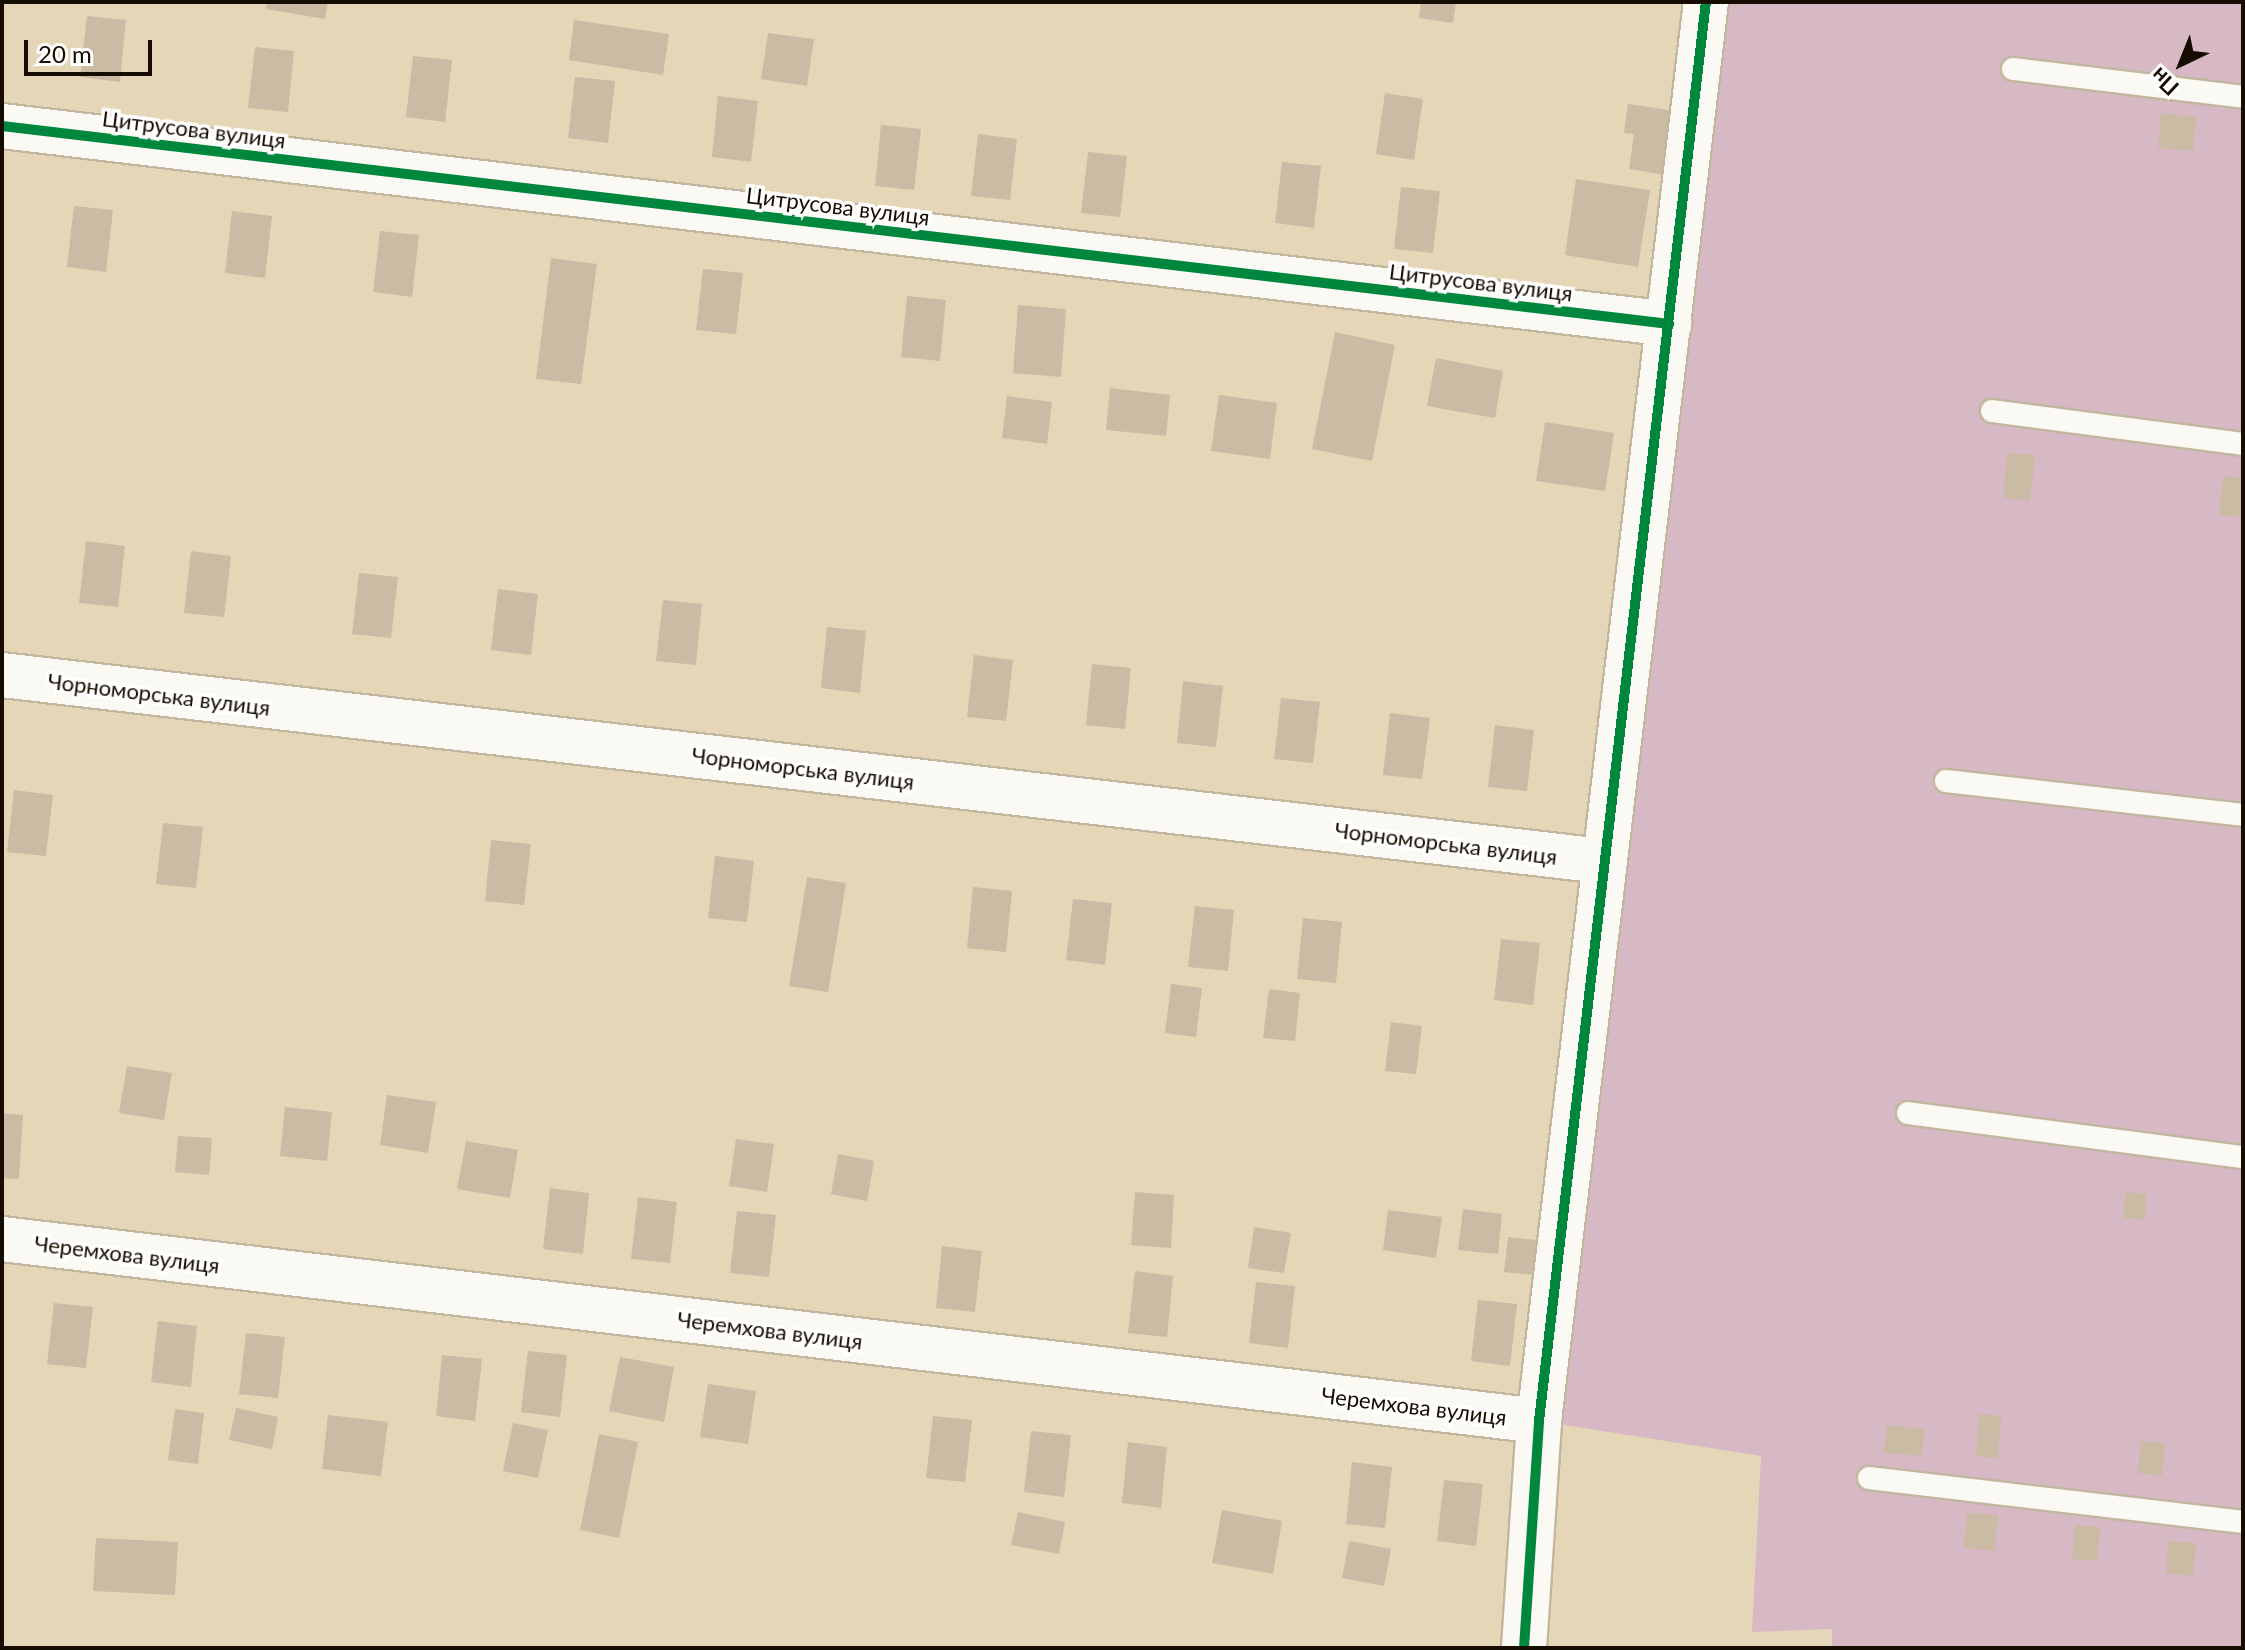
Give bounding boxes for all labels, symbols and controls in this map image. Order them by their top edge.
scale bar [28,24,156,74]
north arrow [2141,24,2221,104]
text: 20 m [38,39,92,68]
text: Пн [2145,62,2184,102]
street label: Цитрусова вулиця [101,105,287,153]
street label: Цитрусова вулиця [745,182,931,230]
street label: Цитрусова вулиця [1388,258,1574,306]
street label: Чорноморська вулиця [46,667,272,721]
street label: Чорноморська вулиця [690,741,916,795]
street label: Чорноморська вулиця [1333,816,1559,870]
street label: Черемхова вулиця [33,1230,221,1278]
street label: Черемхова вулиця [676,1306,864,1354]
street label: Черемхова вулиця [1320,1382,1508,1430]

